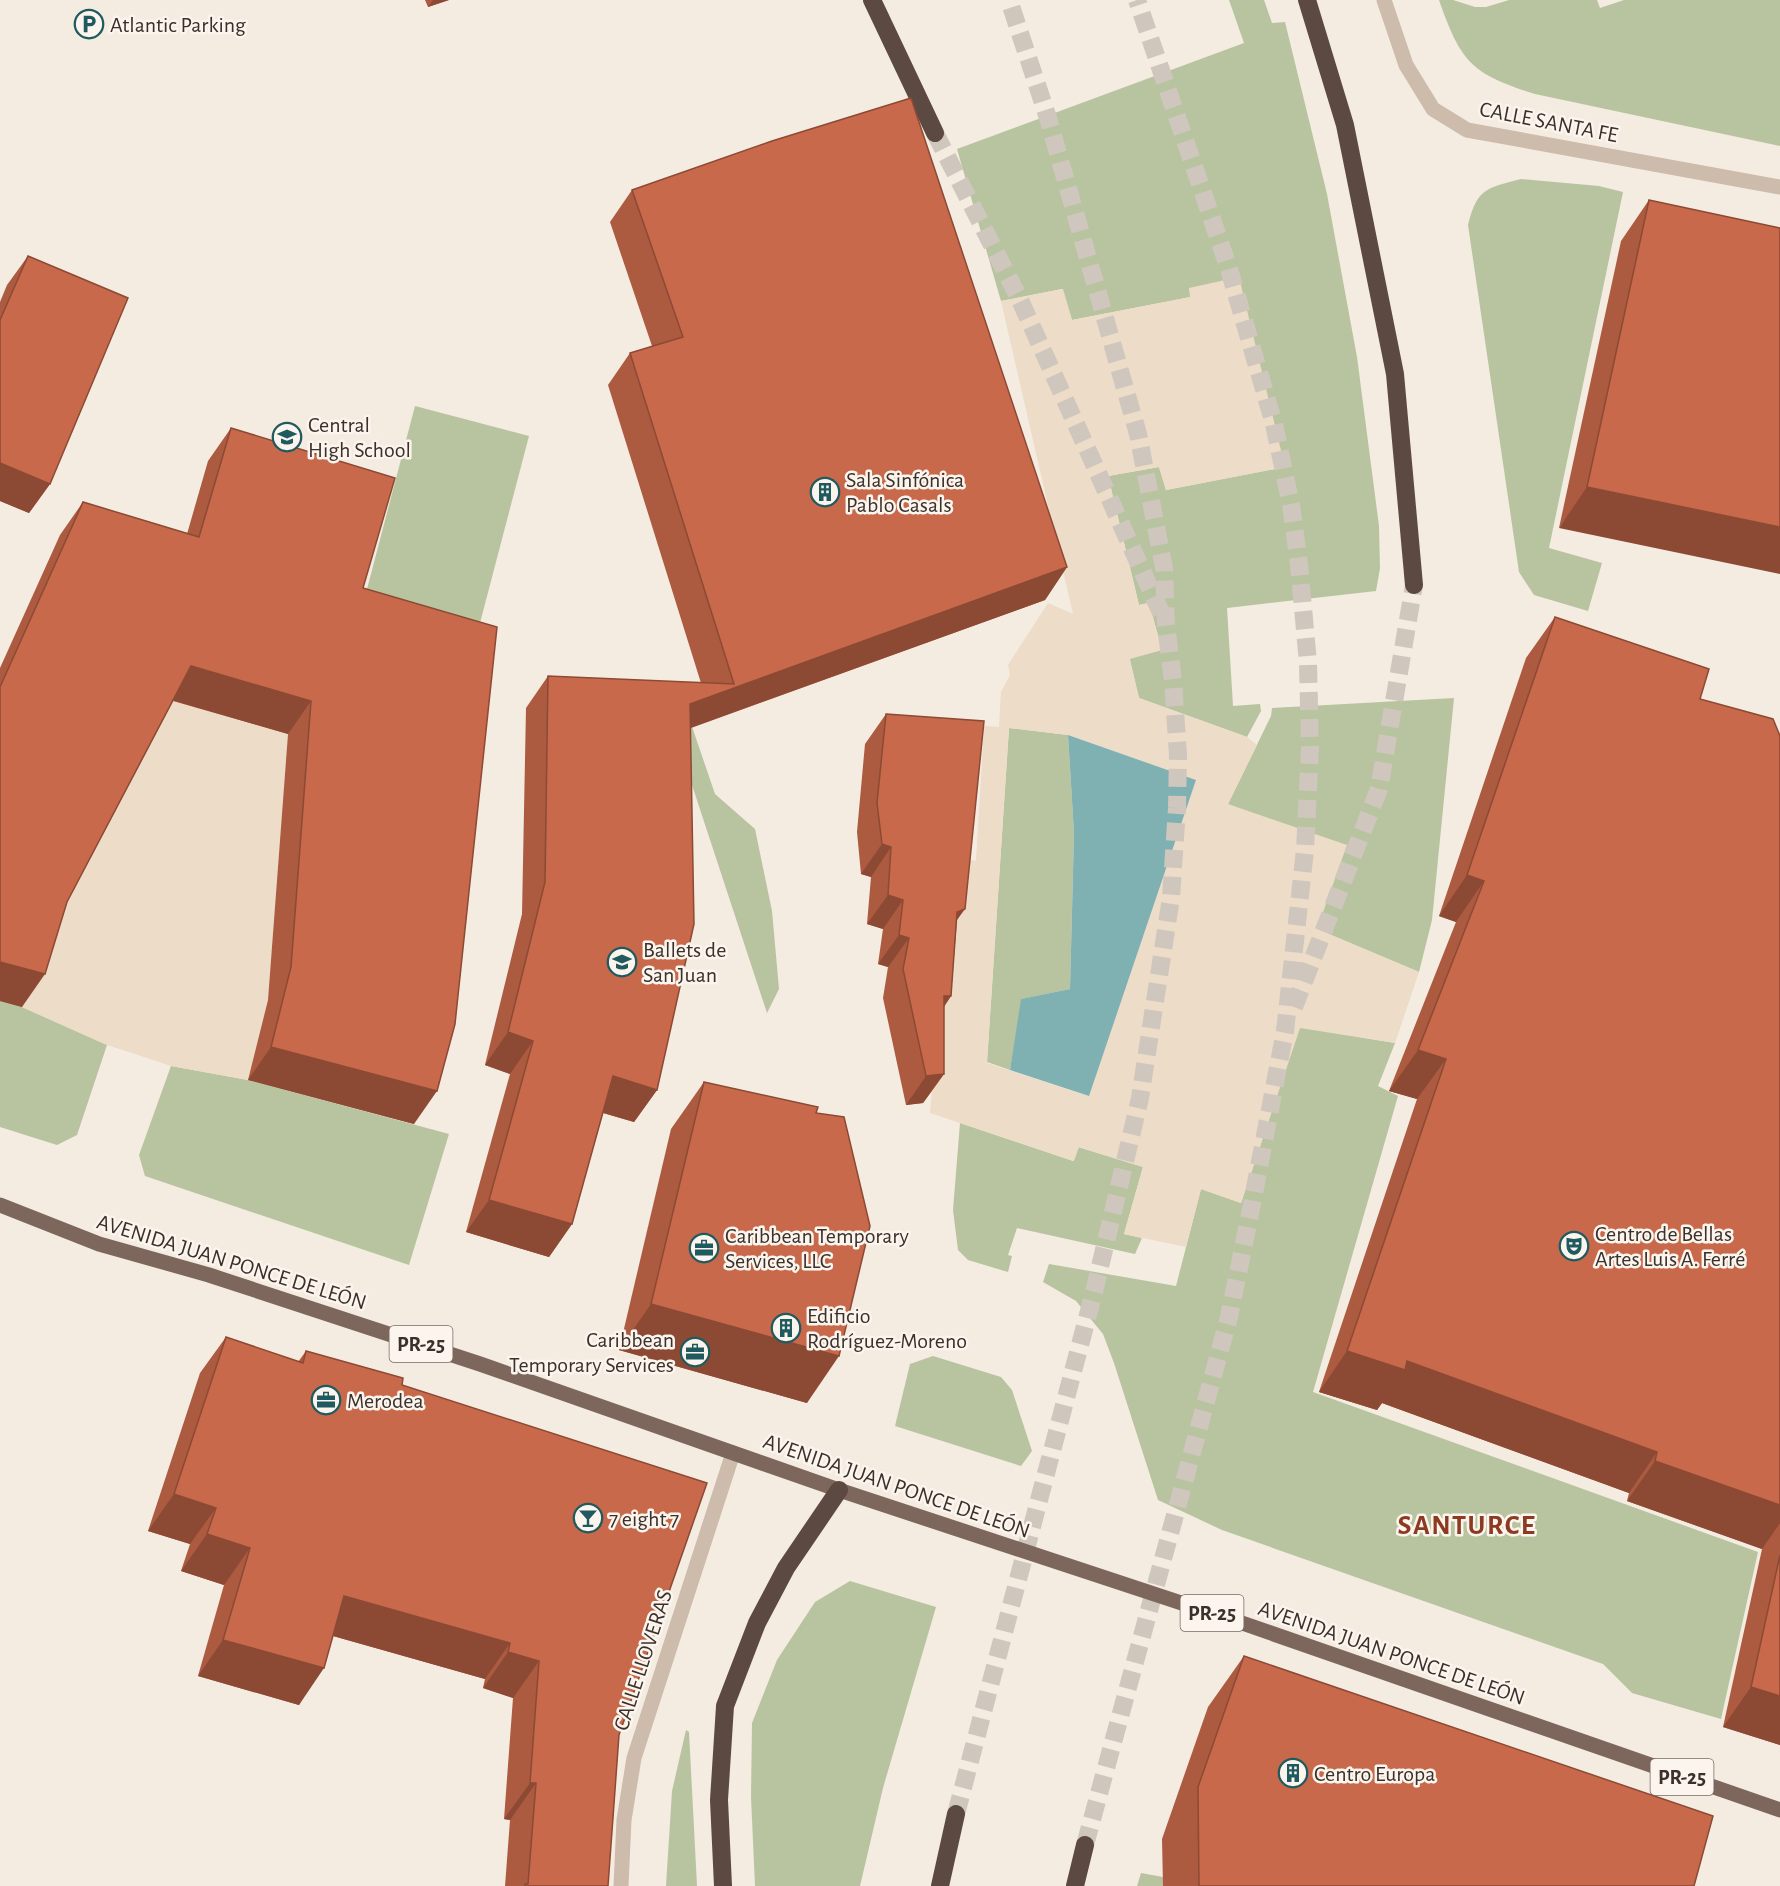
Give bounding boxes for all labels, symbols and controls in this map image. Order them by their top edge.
parking icon: Atlantic Parking [73,8,105,40]
place label: Atlantic Parking [110,14,246,36]
street label: CALLE SANTA FE [1478,98,1620,146]
place label: Central High School [308,414,411,461]
school or university icon: Central High School [271,421,303,453]
place label: Sala Sinfónica Pablo Casals [846,469,964,516]
building icon: Sala Sinfónica Pablo Casals [809,476,841,508]
place label: Ballets de San Juan [643,939,726,986]
school or university icon: Ballets de San Juan [606,946,638,978]
street label: AVENIDA JUAN PONCE DE LEÓN [94,1209,369,1313]
place label: Centro de Bellas Artes Luis A. Ferré [1595,1223,1745,1270]
place label: Caribbean Temporary Services, LLC [725,1225,910,1272]
theatre icon: Centro de Bellas Artes Luis A. Ferré [1558,1230,1590,1262]
office icon: Caribbean Temporary Services, LLC [688,1232,720,1264]
place label: Edificio Rodríguez-Moreno [807,1305,967,1352]
building icon: Edificio Rodríguez-Moreno [770,1312,802,1344]
road number: PR-25 [390,1326,452,1362]
place label: Caribbean Temporary Services [509,1329,674,1376]
office icon: Caribbean Temporary Services [679,1336,711,1368]
office icon: Merodea [310,1384,342,1416]
place label: Merodea [347,1390,424,1412]
street label: AVENIDA JUAN PONCE DE LEÓN [760,1429,1033,1542]
bar icon: 7 eight 7 [572,1502,604,1534]
place label: 7 eight 7 [609,1508,679,1530]
district label: SANTURCE [1398,1512,1536,1540]
street label: CALLE LLOVERAS [610,1587,676,1733]
road number: PR-25 [1180,1595,1244,1631]
street label: AVENIDA JUAN PONCE DE LEÓN [1255,1596,1528,1709]
building icon: Centro Europa [1277,1757,1309,1789]
road number: PR-25 [1650,1759,1714,1795]
place label: Centro Europa [1314,1763,1435,1785]

